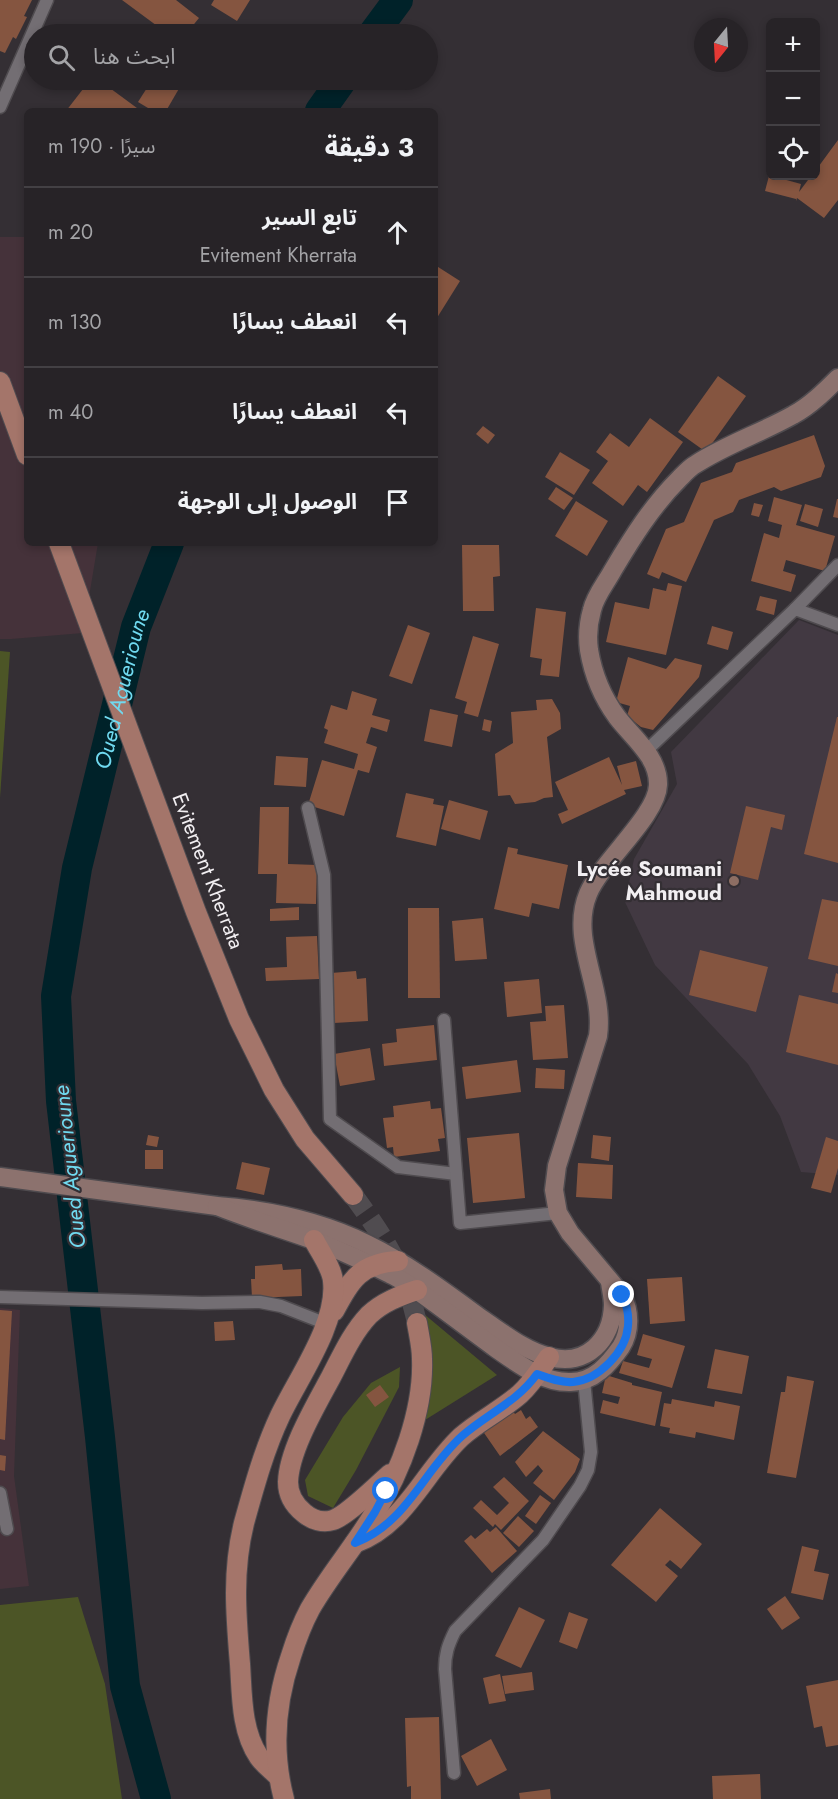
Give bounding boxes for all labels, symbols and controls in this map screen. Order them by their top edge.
north arrow [694,18,748,72]
map controls [766,18,820,180]
button: + [766,18,820,72]
search box [24,24,438,90]
text: ابحث هنا [93,40,175,72]
icon: search [45,41,78,74]
button: − [766,72,820,126]
button: locate [766,126,820,180]
text: 3 دقيقة [325,128,414,166]
text: سيرًا · 190 m [48,132,155,161]
text: تابع السير [262,201,357,233]
icon: ahead [381,216,414,249]
text: 20 m [48,218,93,247]
text: Evitement Kherrata [200,241,357,270]
text: انعطف يسارًا [232,305,357,337]
icon: left [381,306,414,339]
text: 130 m [48,308,102,337]
text: انعطف يسارًا [232,395,357,427]
icon: left [381,396,414,429]
text: 40 m [48,398,93,427]
text: الوصول إلى الوجهة [178,485,357,517]
icon: arrive [381,486,414,519]
water label: Oued Aguerioune [86,604,158,772]
street label: Evitement Kherrata [164,789,252,953]
place label: Lycée Soumani Mahmoud [577,854,722,908]
marker: Lycée Soumani Mahmoud [727,874,741,888]
water label: Oued Aguerioune [45,1084,93,1250]
route end [608,1281,634,1307]
route start [372,1477,398,1503]

